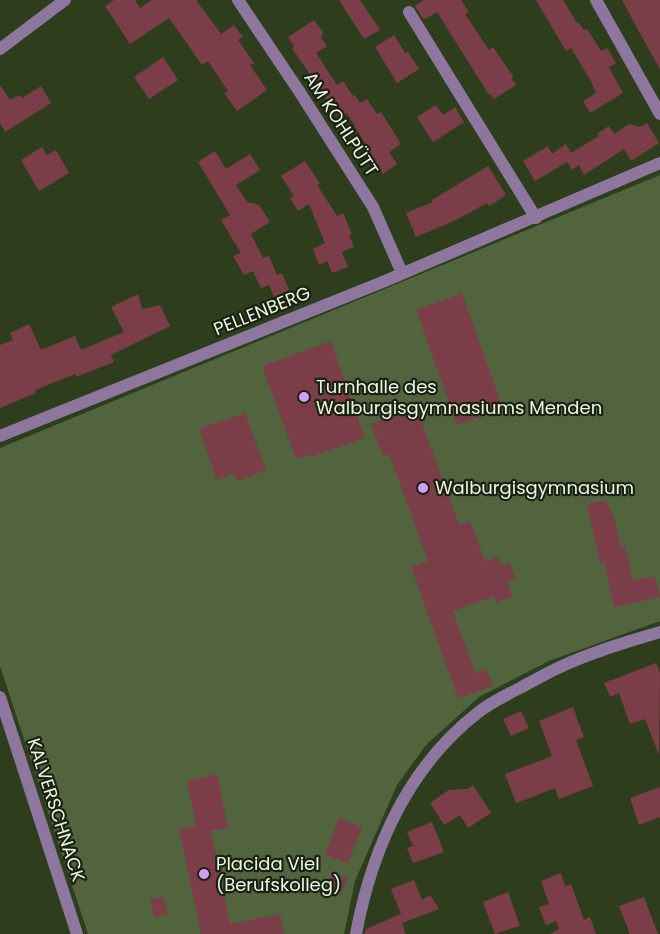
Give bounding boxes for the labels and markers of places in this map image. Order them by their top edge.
place label: Turnhalle des Walburgisgymnasiums Menden [316,374,602,420]
marker: Turnhalle des Walburgisgymnasiums Menden [297,390,311,404]
place label: Walburgisgymnasium [435,475,634,500]
marker: Walburgisgymnasium [416,481,430,495]
place label: Placida Viel (Berufskolleg) [216,851,341,897]
marker: Placida Viel (Berufskolleg) [197,867,211,881]

